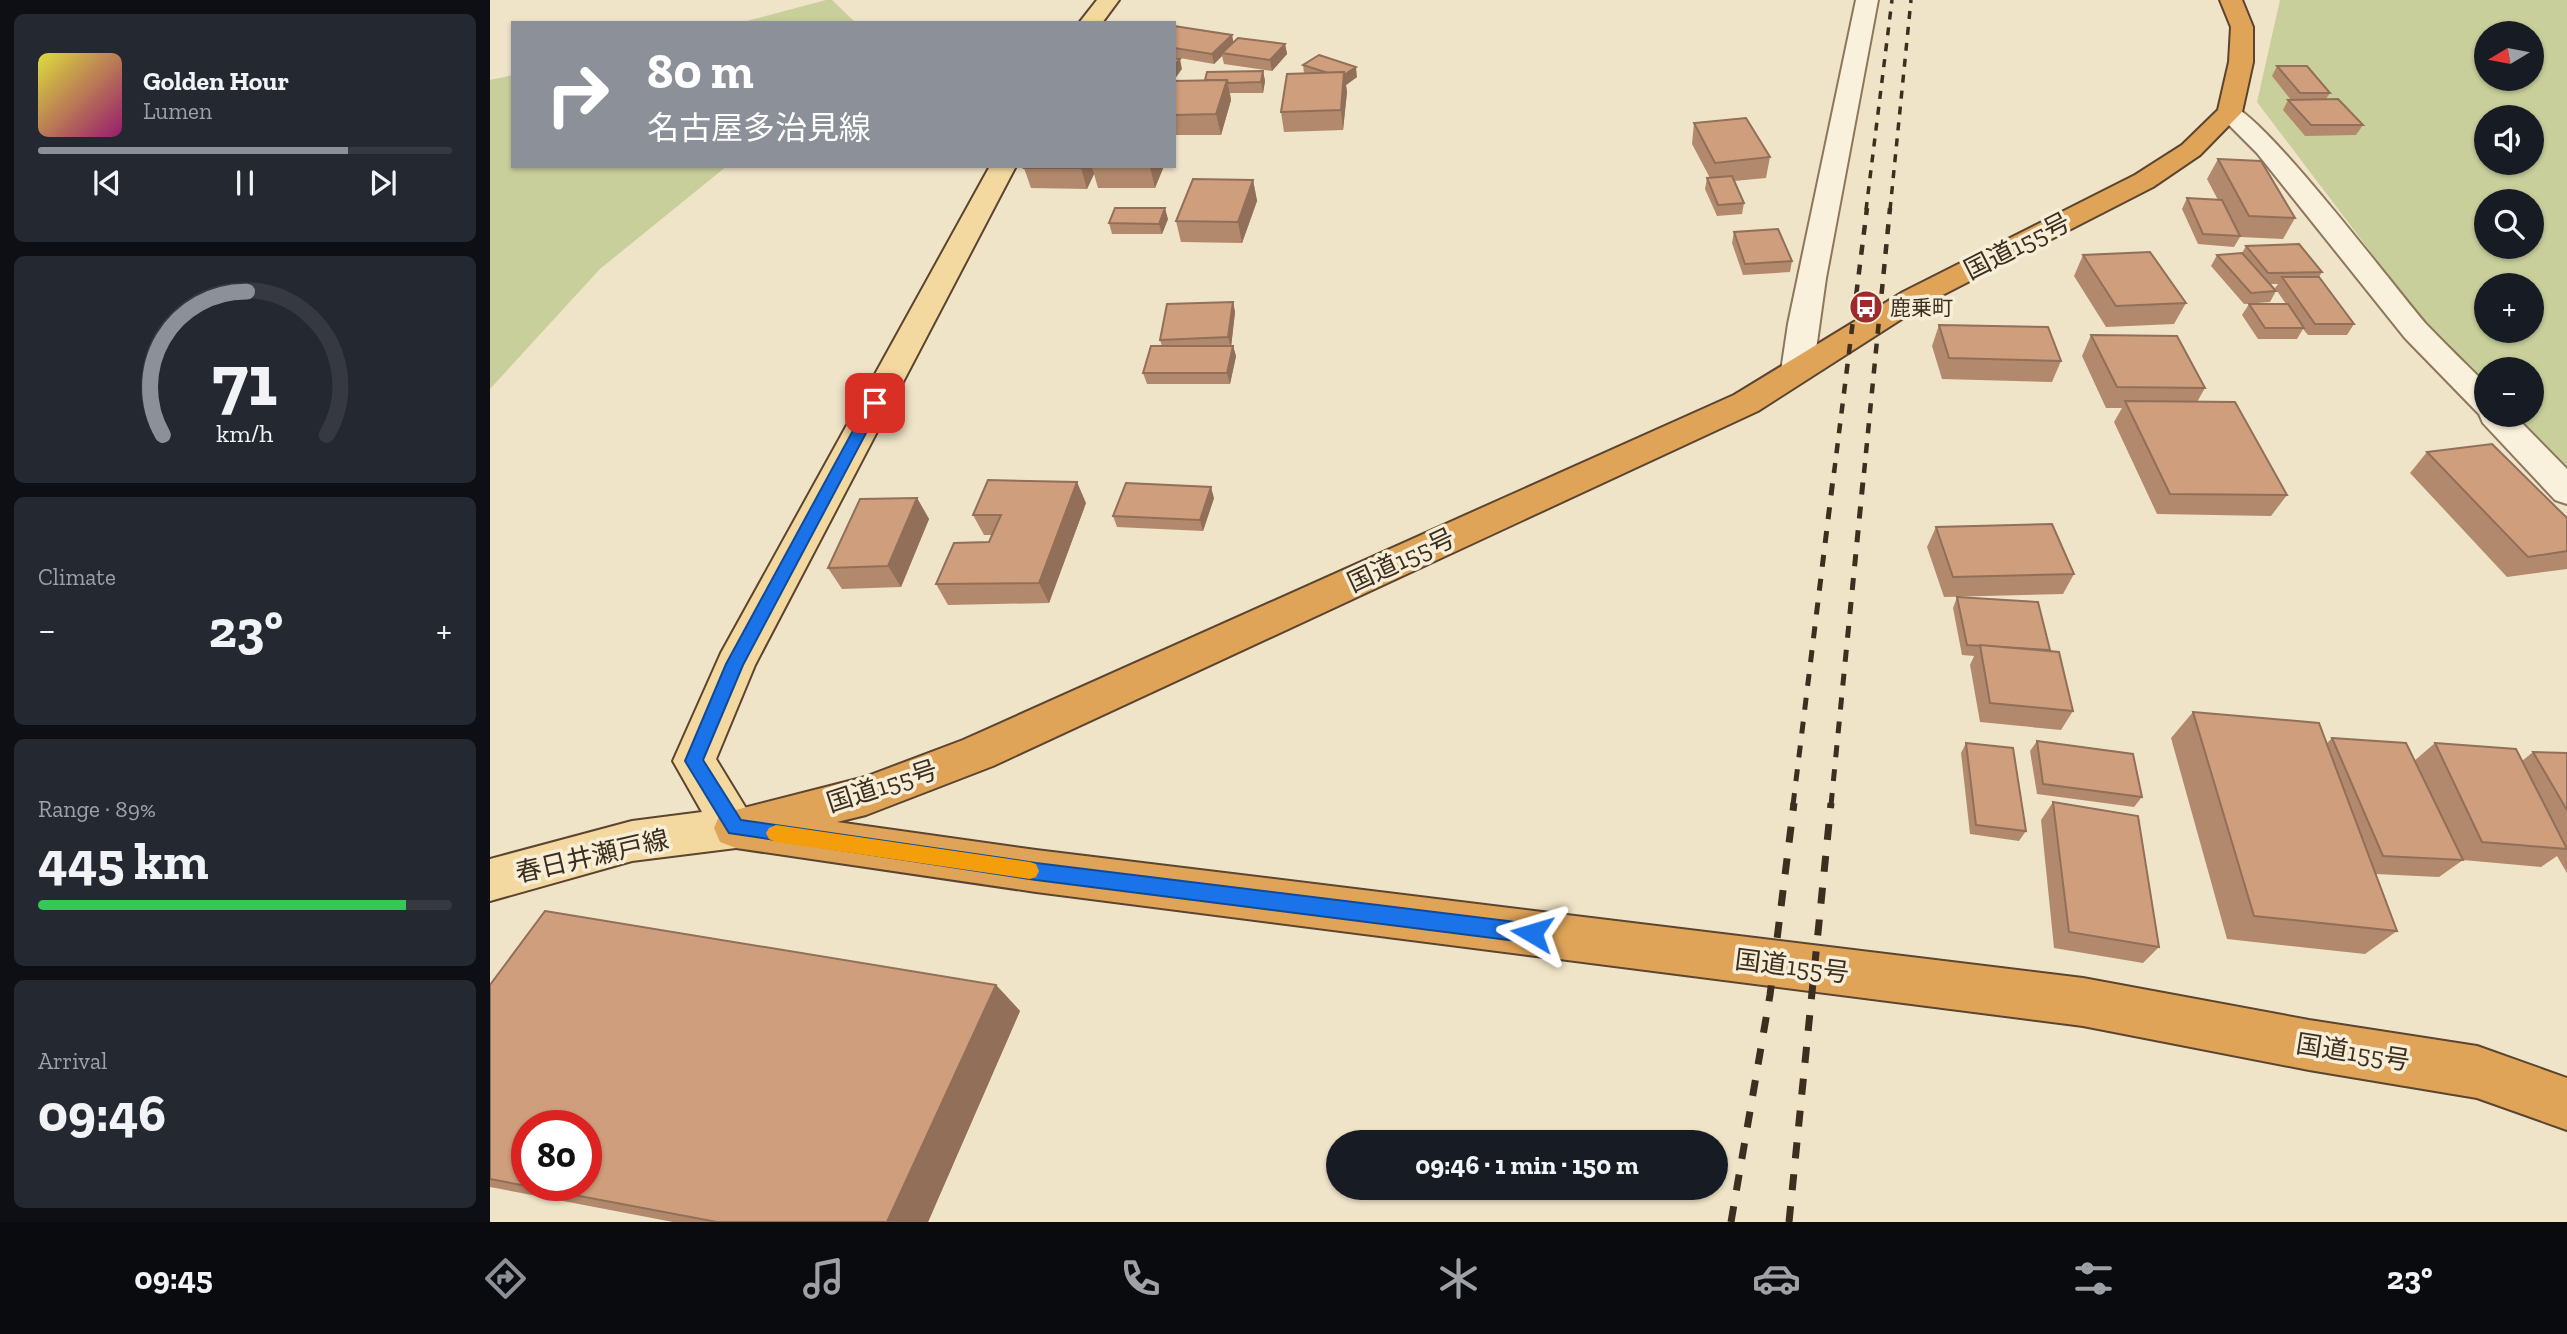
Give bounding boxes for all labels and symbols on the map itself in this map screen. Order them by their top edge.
north arrow [2474,21,2544,91]
street label: 国道155号 [1959,206,2075,286]
bus stop icon: 鹿乗町 [1847,288,1885,326]
place label: 鹿乗町 [1890,295,1953,320]
pin [845,373,905,433]
street label: 国道155号 [1342,521,1460,599]
street label: 国道155号 [823,753,941,819]
street label: 春日井瀬戸線 [512,823,672,889]
position arrow [1495,896,1569,970]
street label: 国道155号 [1733,943,1851,989]
street label: 国道155号 [2294,1027,2412,1077]
speed limit sign: 80 [511,1110,602,1201]

